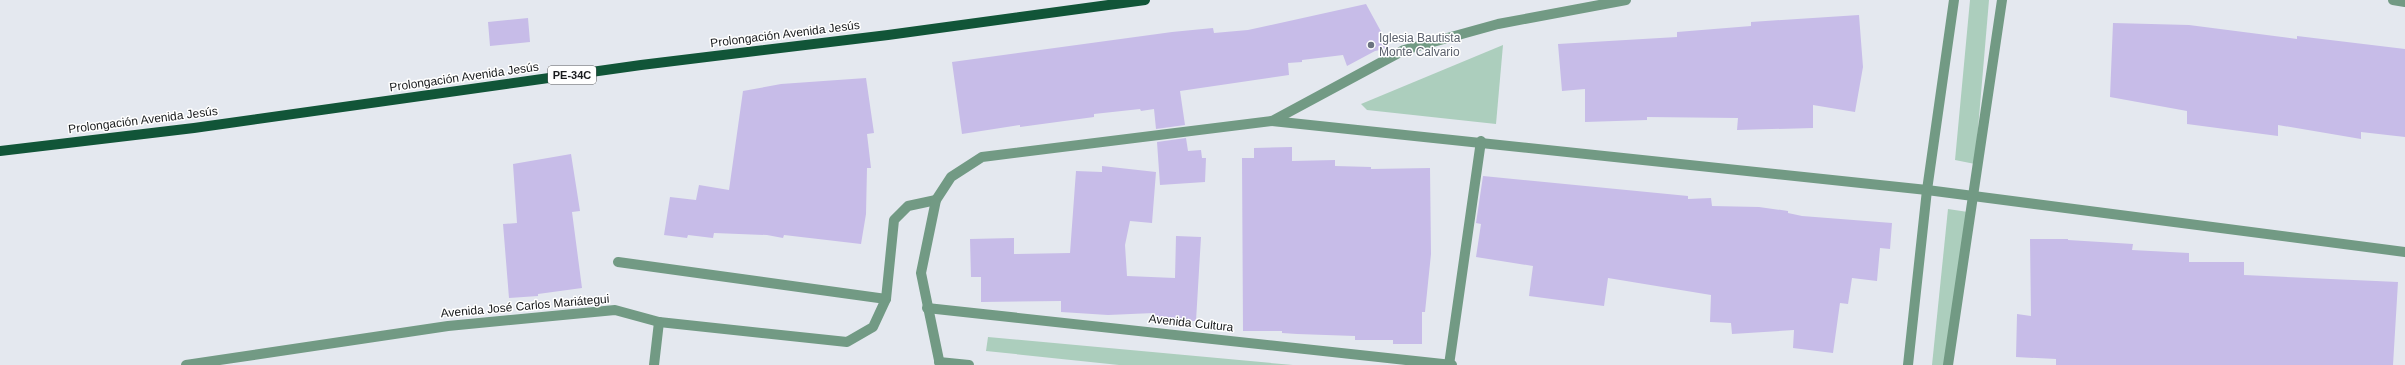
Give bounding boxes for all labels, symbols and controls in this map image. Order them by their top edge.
street label: Prolongación Avenida Jesús [709,18,861,50]
place label: Iglesia Bautista Monte Calvario [1379,31,1461,59]
marker: Iglesia Bautista Monte Calvario [1366,40,1376,50]
street label: Prolongación Avenida Jesús [388,60,540,94]
road number: PE-34C [548,66,596,84]
street label: Prolongación Avenida Jesús [67,104,219,136]
street label: Avenida José Carlos Mariátegui [440,292,610,320]
street label: Avenida Cultura [1148,312,1234,334]

